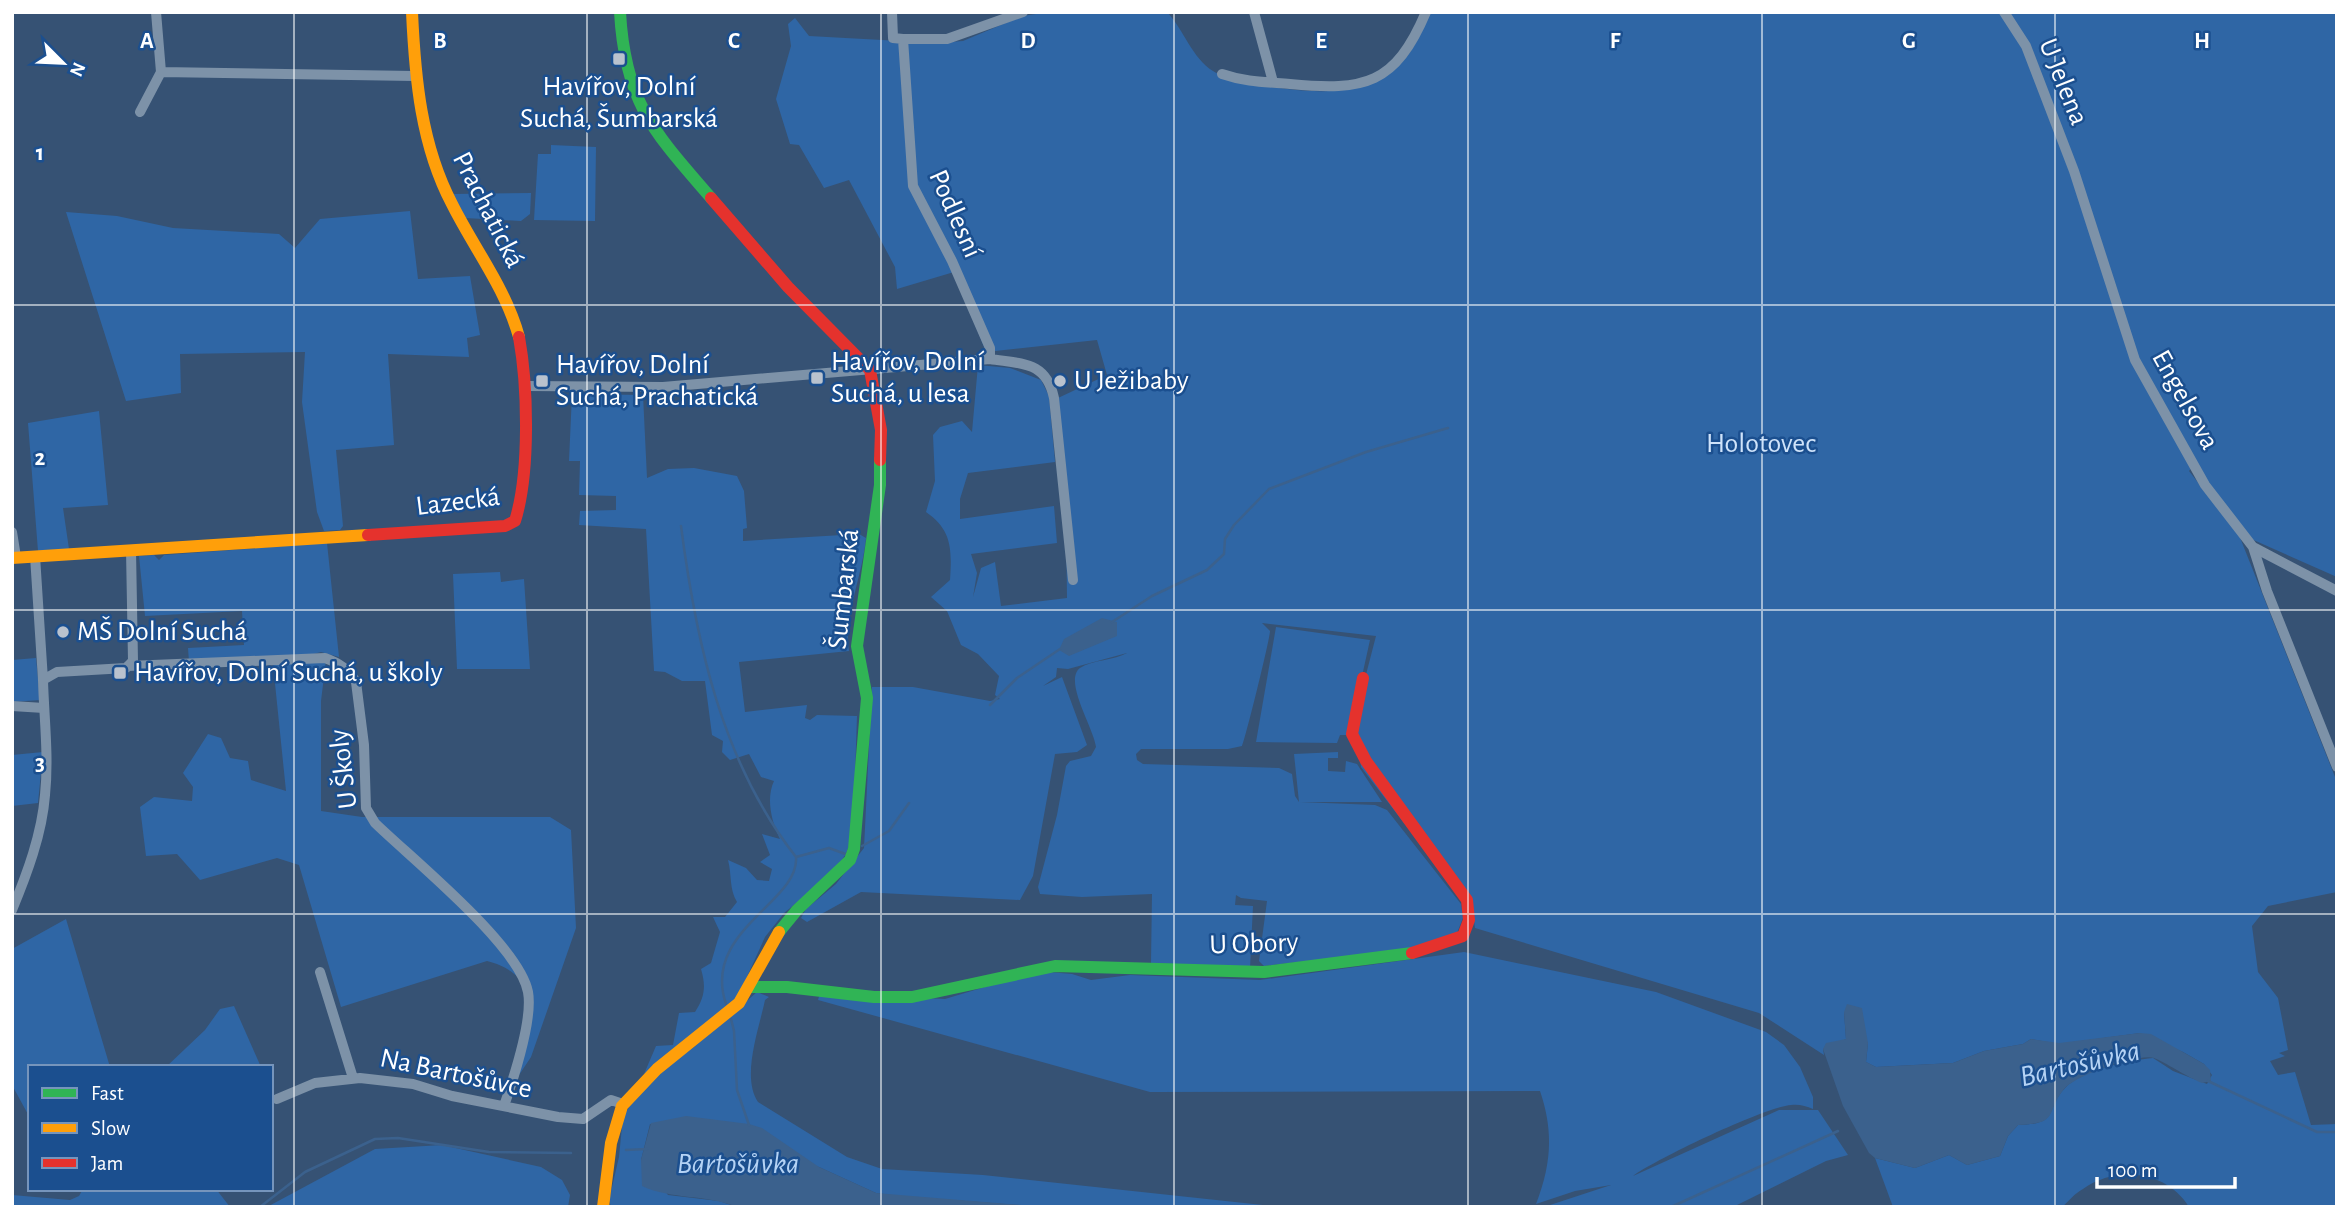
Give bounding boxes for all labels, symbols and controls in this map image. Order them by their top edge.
north arrow [28,28,98,98]
text: A [140,30,154,53]
text: B [433,30,447,53]
text: C [728,30,740,53]
text: D [1020,30,1036,53]
text: E [1315,30,1327,53]
text: F [1610,30,1621,53]
text: G [1902,30,1916,53]
text: H [2194,30,2210,53]
street label: U Jelena [2033,35,2093,129]
marker: Havířov, Dolní Suchá, Šumbarská [611,51,627,67]
text: N [66,59,89,79]
place label: Havířov, Dolní Suchá, Šumbarská [520,73,718,133]
text: 1 [36,142,44,165]
street label: Prachatická [447,148,529,272]
street label: Podlesní [923,166,987,262]
street label: Engelsova [2146,345,2224,455]
place label: Havířov, Dolní Suchá, u lesa [831,348,984,408]
place label: Havířov, Dolní Suchá, Prachatická [556,351,759,411]
place label: U Ježibaby [1074,367,1189,395]
marker: Havířov, Dolní Suchá, u lesa [809,370,825,386]
marker: Havířov, Dolní Suchá, Prachatická [534,373,550,389]
marker: U Ježibaby [1052,373,1068,389]
park label: Holotovec [1706,430,1816,458]
text: 2 [35,447,46,470]
street label: Lazecká [414,483,502,521]
street label: Šumbarská [822,527,864,651]
place label: MŠ Dolní Suchá [77,616,247,646]
marker: MŠ Dolní Suchá [55,624,71,640]
place label: Havířov, Dolní Suchá, u školy [134,659,443,687]
marker: Havířov, Dolní Suchá, u školy [112,665,128,681]
street label: U Školy [323,728,363,811]
text: 3 [35,752,45,775]
street label: U Obory [1209,928,1299,960]
water label: Bartošůvka [2017,1036,2143,1092]
street label: Na Bartošůvce [377,1044,535,1104]
legend [28,1065,273,1191]
text: Fast [91,1083,124,1104]
text: Slow [91,1118,130,1139]
scale bar [2097,1146,2235,1190]
water label: Bartošůvka [677,1149,799,1179]
text: Jam [91,1153,123,1174]
text: 100 m [2108,1160,2158,1181]

